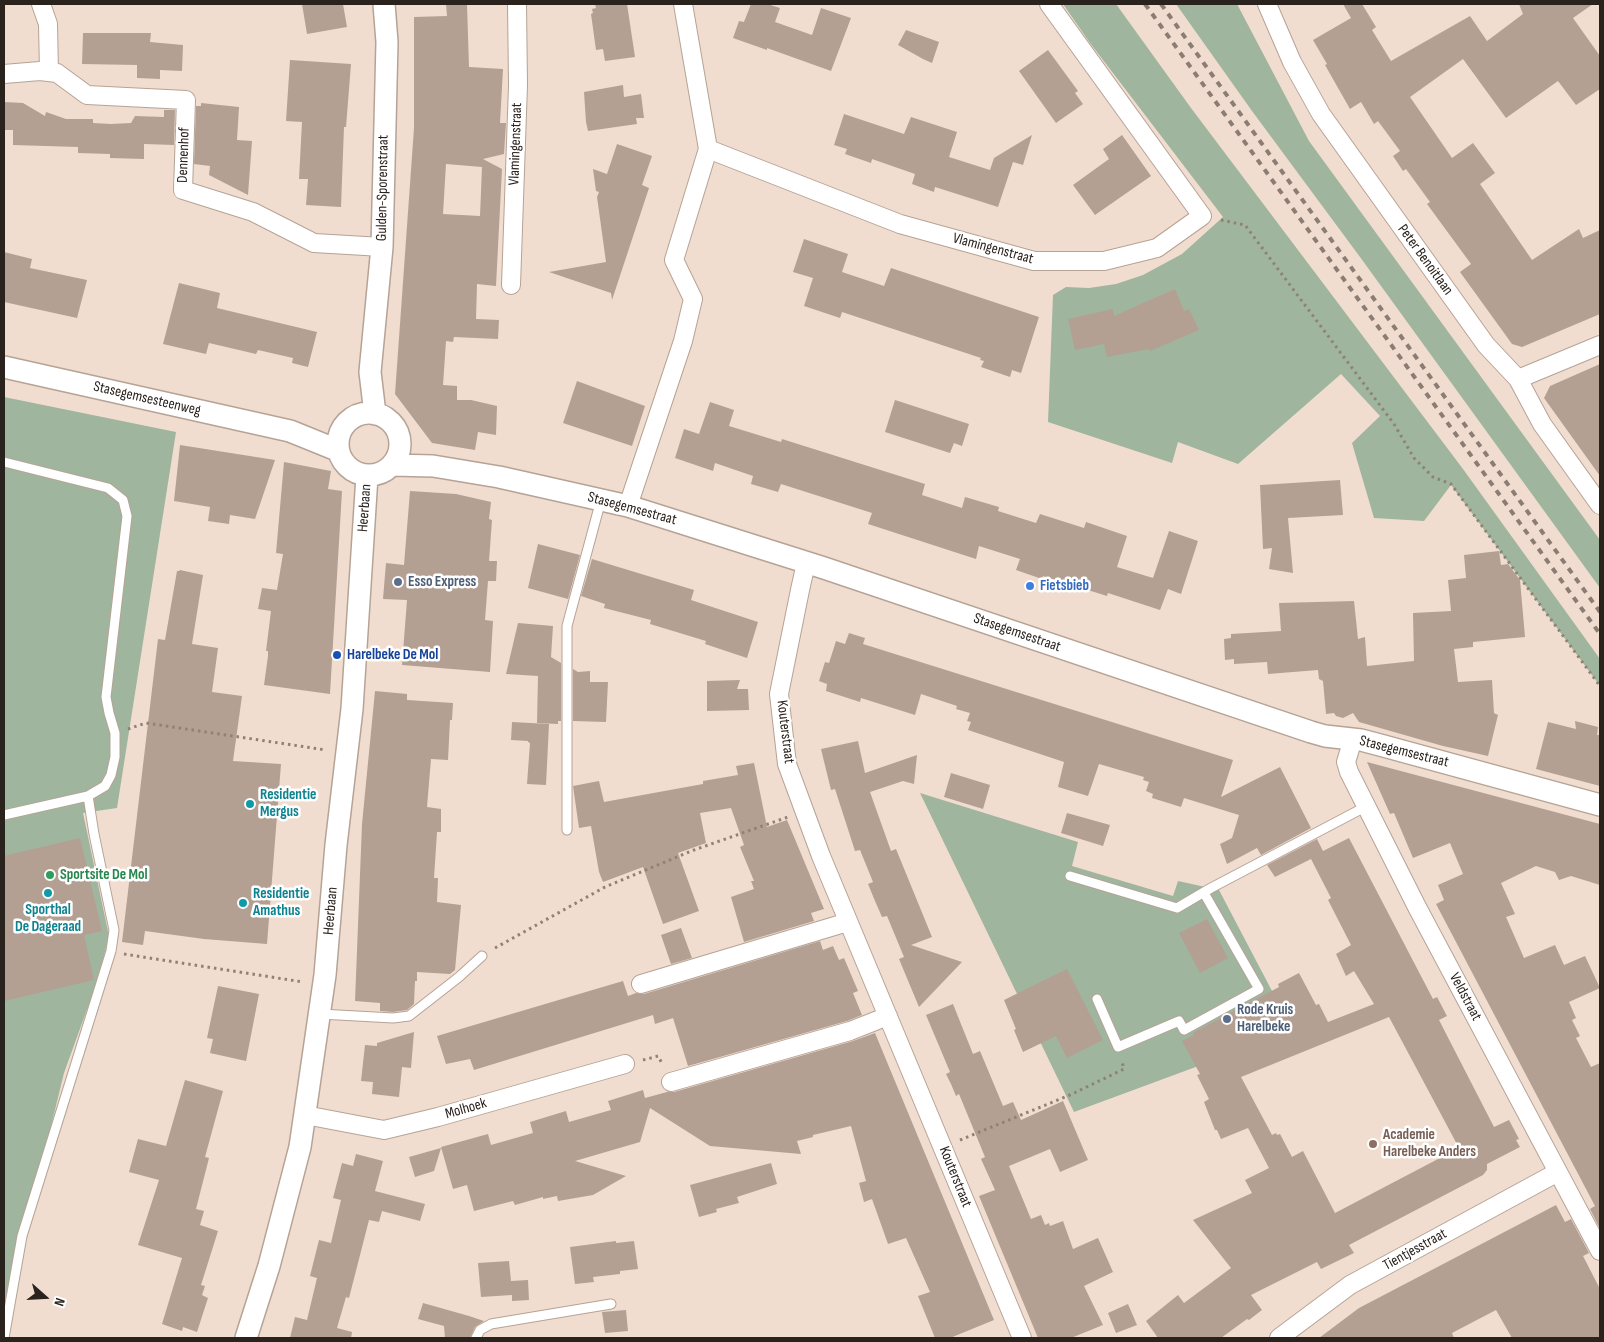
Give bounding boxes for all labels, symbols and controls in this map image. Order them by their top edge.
street label: Vlamingenstraat [506,102,526,186]
street label: Dennenhof [174,127,194,183]
street label: Gulden-Sporenstraat [373,135,393,241]
street label: Peter Benoitlaan [1393,221,1457,299]
street label: Vlamingenstraat [951,230,1035,268]
street label: Stasegemsesteenweg [91,378,203,420]
street label: Heerbaan [354,483,376,533]
street label: Stasegemsestraat [586,488,678,530]
place label: Esso Express [408,573,476,591]
marker: Esso Express [392,576,404,588]
place label: Fietsbieb [1040,577,1089,595]
marker: Fietsbieb [1024,580,1036,592]
street label: Stasegemsestraat [971,610,1063,656]
place label: Harelbeke De Mol [347,646,438,664]
marker: Harelbeke De Mol [331,649,343,661]
street label: Kouterstraat [772,699,798,765]
street label: Stasegemsestraat [1358,732,1450,772]
place label: Residentie Mergus [260,786,317,821]
marker: Residentie Mergus [244,798,256,810]
place label: Sportsite De Mol [60,866,148,884]
marker: Sportsite De Mol [44,869,56,881]
place label: Residentie Amathus [253,885,310,920]
street label: Heerbaan [320,886,342,936]
marker: Sporthal De Dageraad [42,887,54,899]
marker: Residentie Amathus [237,897,249,909]
place label: Sporthal De Dageraad [15,901,81,936]
street label: Veldstraat [1445,970,1485,1024]
place label: Rode Kruis Harelbeke [1237,1001,1293,1036]
marker: Rode Kruis Harelbeke [1221,1013,1233,1025]
street label: Molhoek [443,1095,489,1123]
place label: Academie Harelbeke Anders [1383,1126,1476,1161]
marker: Academie Harelbeke Anders [1367,1138,1379,1150]
street label: Kouterstraat [935,1144,975,1210]
street label: Tientjesstraat [1380,1225,1450,1275]
north arrow [20,1272,70,1322]
text: N [50,1296,69,1308]

